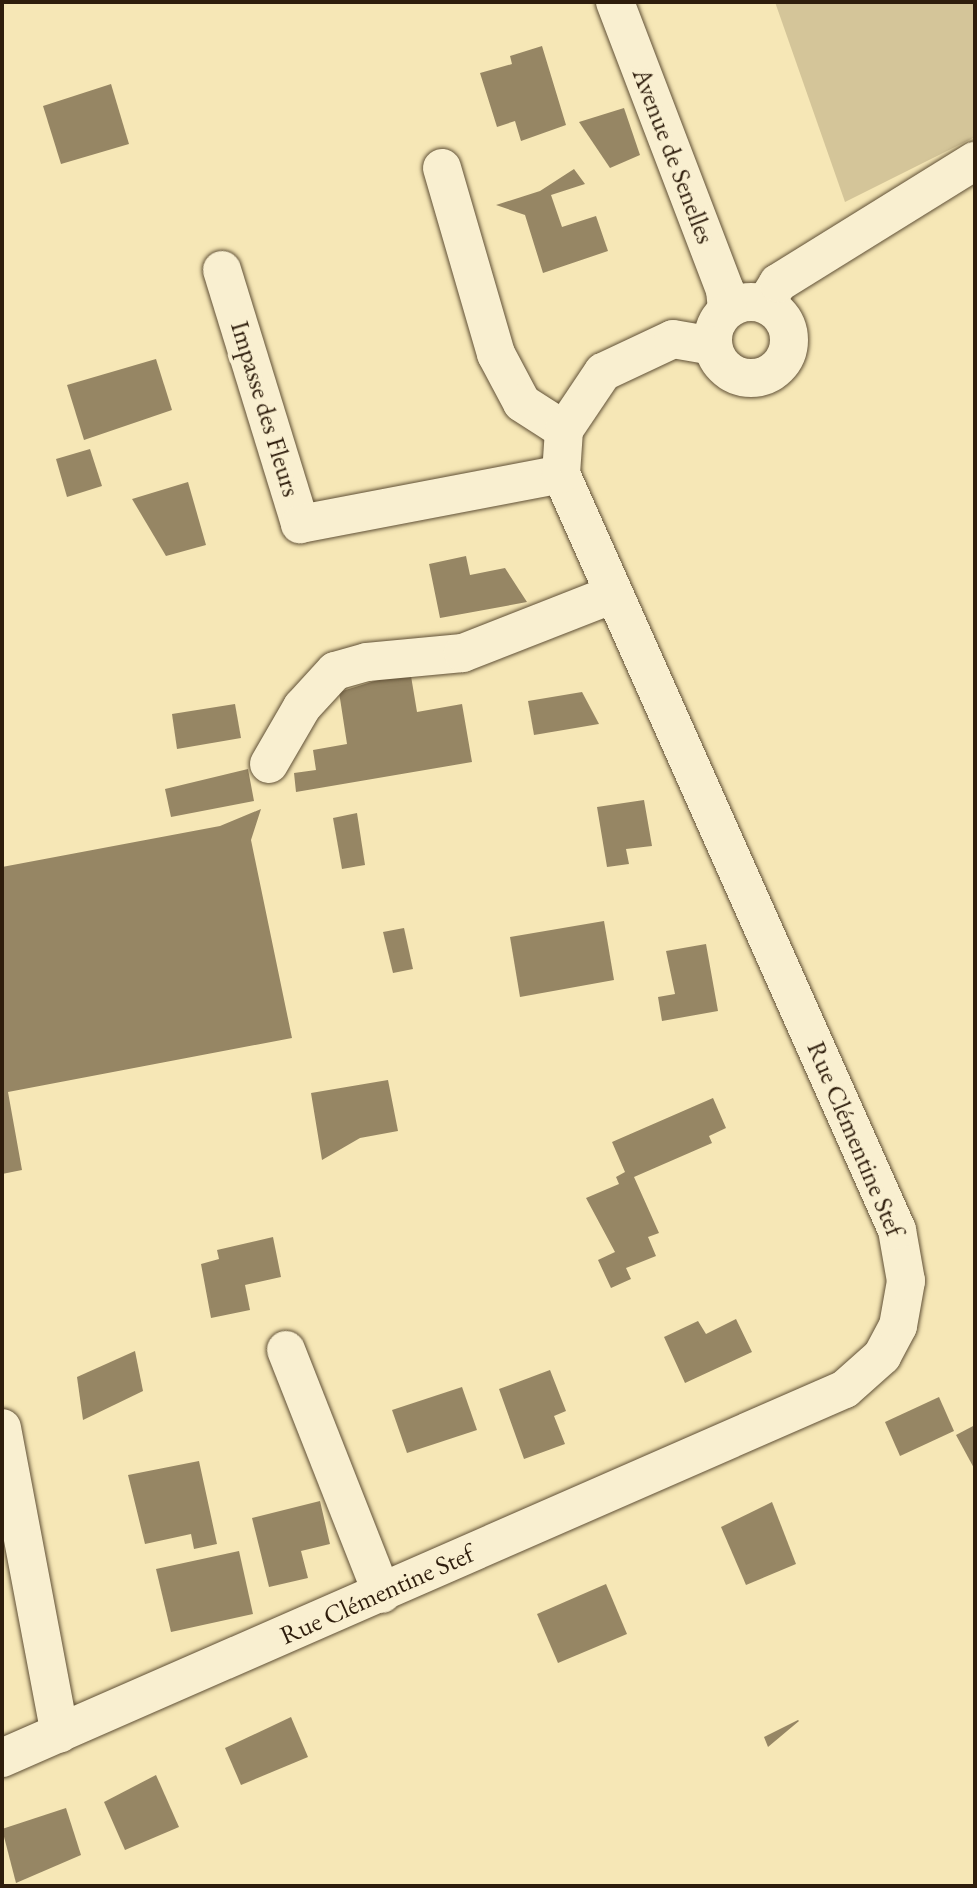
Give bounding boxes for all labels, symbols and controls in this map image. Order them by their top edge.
street label: Avenue de Senelles [625,64,721,248]
street label: Impasse des Fleurs [223,317,307,501]
street label: Rue Clémentine Stef [800,1037,910,1241]
street label: Rue Clémentine Stef [275,1538,479,1652]

